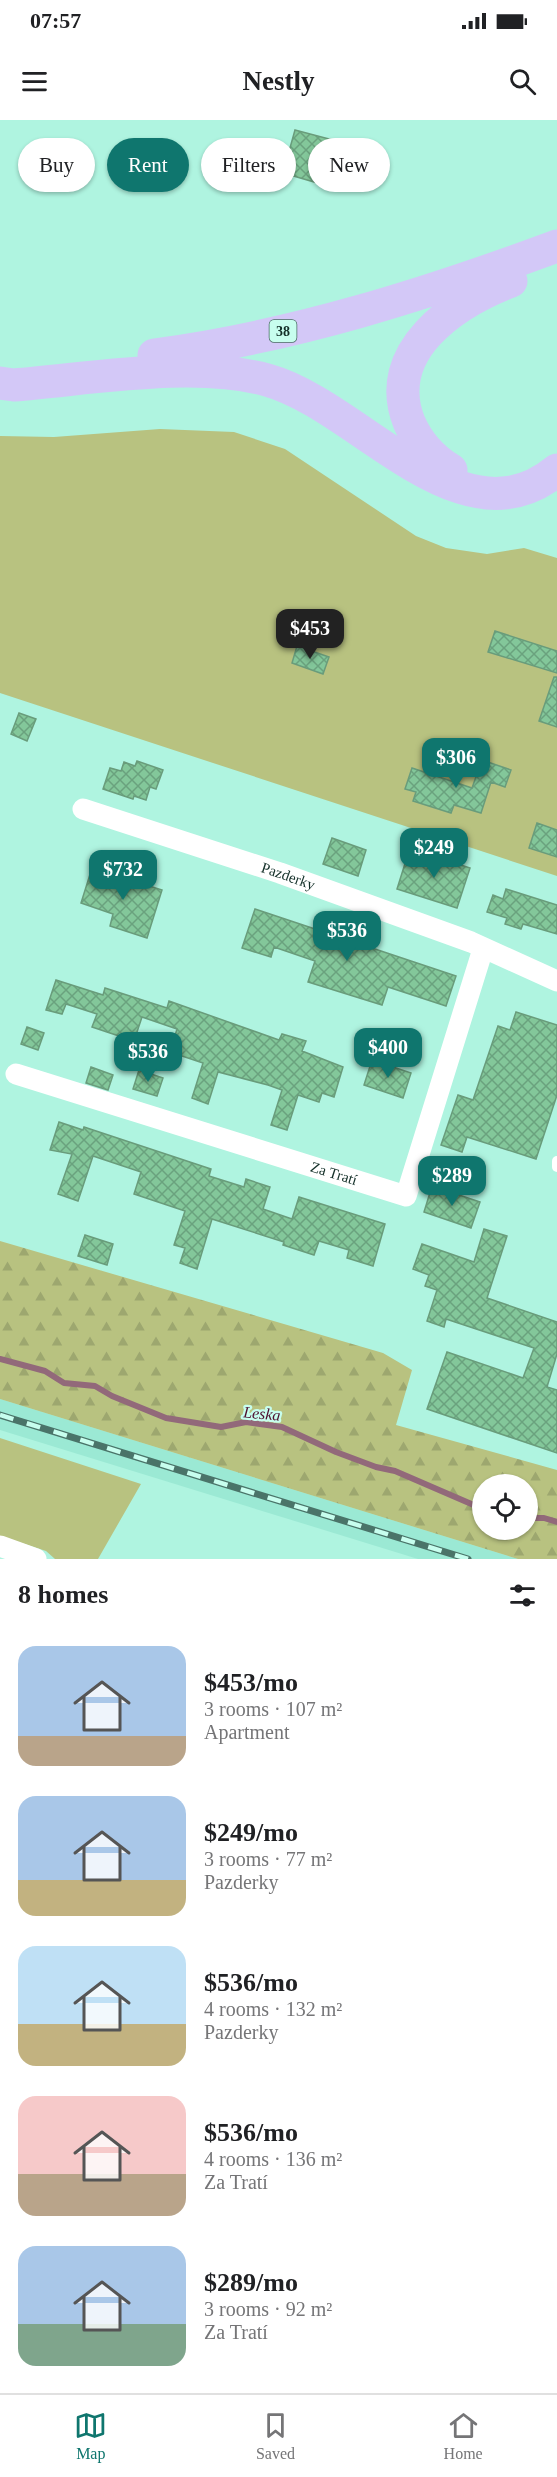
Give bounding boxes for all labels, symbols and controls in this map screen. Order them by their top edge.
text: 07:57 [30,8,81,33]
icon: menu [18,65,51,98]
icon: search [506,65,539,98]
text: Nestly [243,66,314,96]
chip: Buy [18,138,95,192]
chip: Rent [107,138,189,192]
chip: Filters [201,138,296,192]
chip: New [308,138,390,192]
road number: 38 [270,320,296,342]
pin: $453 [274,609,346,660]
text: $453 [290,617,330,639]
pin: $306 [420,738,492,789]
text: $306 [436,746,476,768]
pin: $249 [398,828,470,879]
text: $249 [414,836,454,858]
pin: $732 [87,850,159,901]
text: $732 [103,858,143,880]
street label: Pazderky [259,860,318,893]
pin: $536 [311,911,383,962]
text: $536 [327,919,367,941]
pin: $400 [352,1028,424,1079]
pin: $536 [112,1032,184,1083]
text: $400 [368,1036,408,1058]
text: $536 [128,1040,168,1062]
pin: $289 [416,1156,488,1207]
street label: Za Tratí [309,1159,359,1188]
text: $289 [432,1164,472,1186]
water label: Leska [242,1403,281,1424]
map controls [472,1474,538,1540]
button: locate [472,1474,538,1540]
icon: filters [506,1579,539,1612]
text: 8 homes [18,1580,108,1609]
text: $453/mo [204,1668,298,1697]
icon: home [66,1670,138,1742]
text: 3 rooms · 107 m² [204,1698,342,1720]
text: Apartment [204,1721,290,1743]
text: $249/mo [204,1818,298,1847]
icon: home [66,1820,138,1892]
text: 3 rooms · 77 m² [204,1848,332,1870]
text: Pazderky [204,1871,278,1893]
text: $536/mo [204,1968,298,1997]
icon: home [66,1970,138,2042]
text: 4 rooms · 132 m² [204,1998,342,2020]
text: Pazderky [204,2021,278,2043]
text: $536/mo [204,2118,298,2147]
icon: home [66,2120,138,2192]
text: 4 rooms · 136 m² [204,2148,342,2170]
text: Za Tratí [204,2171,268,2193]
text: $289/mo [204,2268,298,2297]
icon: home [66,2270,138,2342]
text: 3 rooms · 92 m² [204,2298,332,2320]
text: Za Tratí [204,2321,268,2343]
tab: Map [74,2409,107,2463]
tab: Saved [256,2409,295,2463]
tab: Home [444,2409,483,2463]

